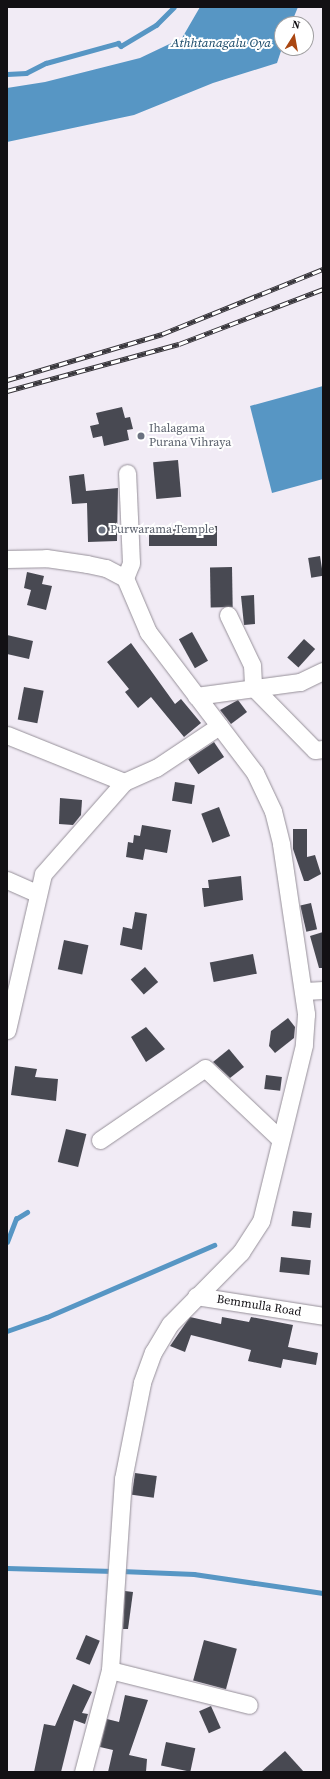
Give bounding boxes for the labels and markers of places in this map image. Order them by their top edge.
place label: Ihalagama Purana Vihraya [149,422,232,450]
marker: Ihalagama Purana Vihraya [136,431,146,441]
place label: Purwarama Temple [110,523,215,537]
marker: Purwarama Temple [97,525,107,535]

